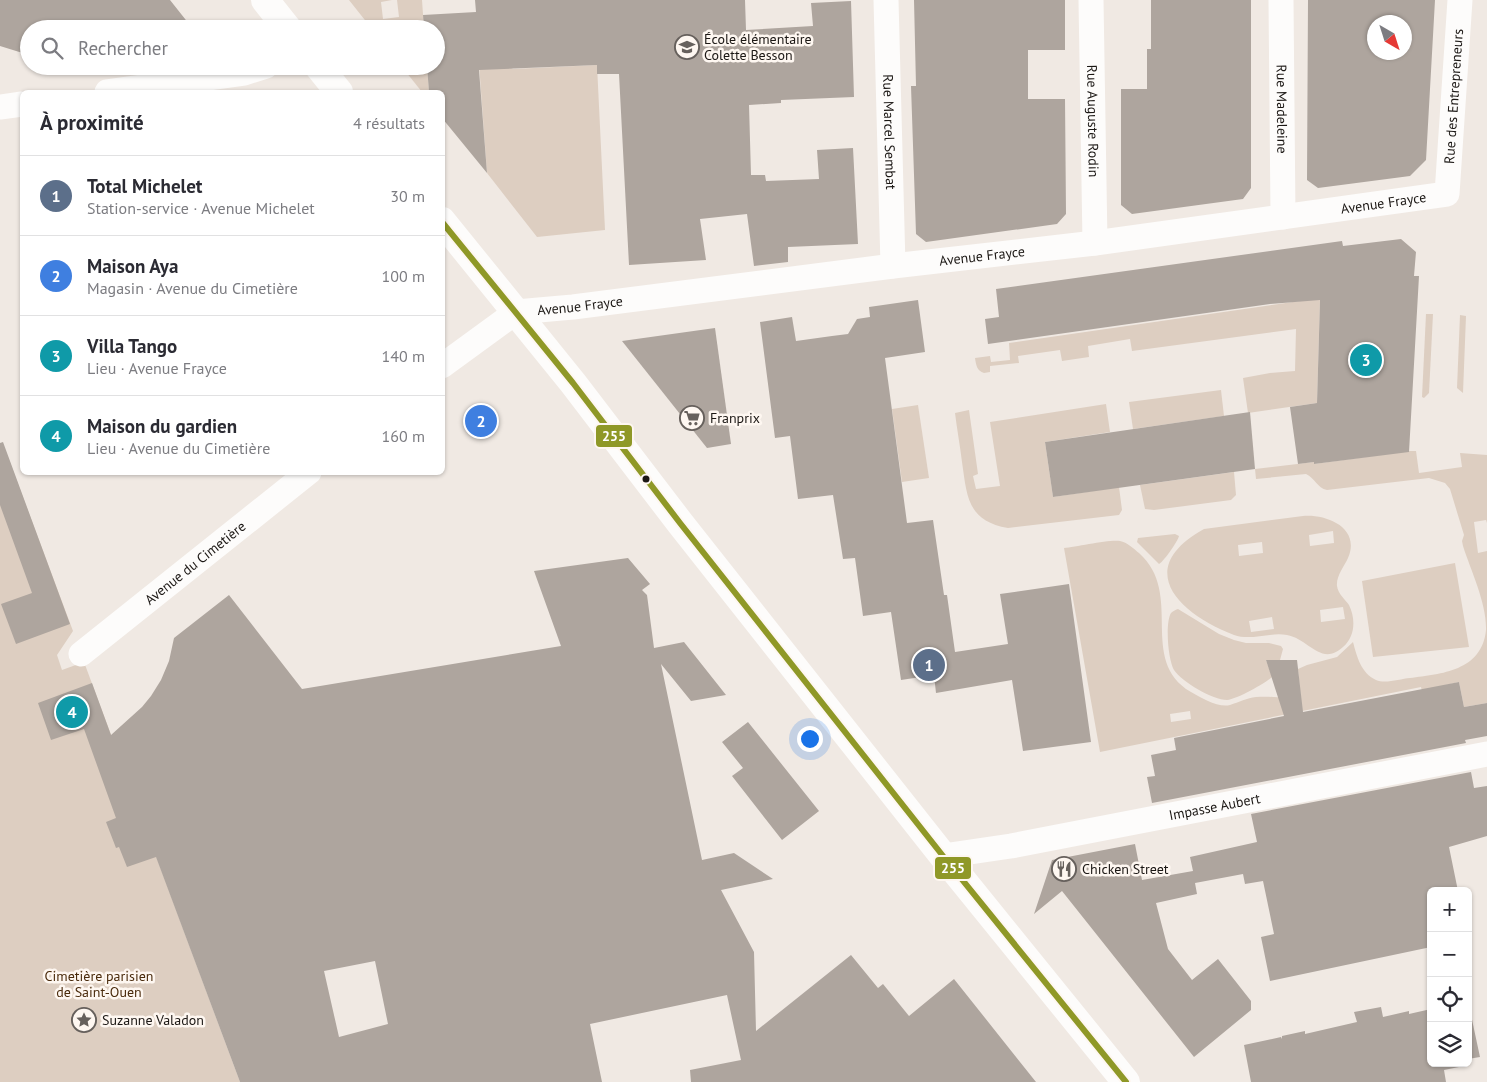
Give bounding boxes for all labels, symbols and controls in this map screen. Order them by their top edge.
north arrow [1367,15,1412,60]
search box [20,20,445,75]
street label: Rue des Entrepreneurs [1440,28,1467,164]
place label: École élémentaire Colette Besson [704,30,812,64]
icon: search [38,34,66,62]
school or university icon: École élémentaire Colette Besson [674,34,700,60]
text: Rechercher [78,36,168,60]
street label: Rue Madeleine [1273,64,1291,154]
street label: Rue Auguste Rodin [1083,65,1103,177]
street label: Rue Marcel Sembat [879,74,900,190]
text: À proximité [40,109,144,136]
text: 4 résultats [353,113,425,133]
text: Total Michelet [87,174,202,198]
text: 1 [51,186,61,206]
text: 30 m [390,186,425,206]
street label: Avenue Frayce [1340,188,1427,218]
text: Station-service · Avenue Michelet [87,198,315,218]
street label: Avenue Frayce [938,242,1026,270]
text: Maison Aya [87,254,178,278]
text: 2 [51,266,61,286]
text: 100 m [382,266,425,286]
text: Magasin · Avenue du Cimetière [87,278,298,298]
street label: Avenue Frayce [537,292,624,319]
text: Villa Tango [87,334,177,358]
pin: 3 [1350,341,1382,379]
text: 3 [51,346,61,366]
text: 140 m [382,346,425,366]
text: Lieu · Avenue Frayce [87,358,227,378]
pin: 2 [465,402,497,440]
supermarket icon: Franprix [679,405,705,431]
place label: Franprix [710,409,760,427]
text: Maison du gardien [87,414,237,438]
line badge: 255 [595,424,633,448]
text: 4 [51,426,61,446]
text: 160 m [382,426,425,446]
text: 255 [602,427,626,445]
text: Lieu · Avenue du Cimetière [87,438,270,458]
unlabelled marker [641,474,651,484]
street label: Avenue du Cimetière [141,517,249,609]
pin: 1 [913,646,945,684]
pin: 4 [56,693,88,731]
your location [797,726,823,752]
street label: Impasse Aubert [1167,789,1262,824]
line badge: 255 [934,856,972,880]
restaurant icon: Chicken Street [1051,856,1077,882]
text: 255 [941,859,965,877]
place label: Chicken Street [1082,860,1169,878]
map controls [1427,887,1472,1067]
button: + [1427,887,1472,932]
button: − [1427,932,1472,977]
park label: Cimetière parisien de Saint-Ouen [45,967,153,1001]
button: locate [1427,977,1472,1022]
place icon: Suzanne Valadon [71,1007,97,1033]
place label: Suzanne Valadon [102,1011,204,1029]
button: layers [1427,1022,1472,1067]

